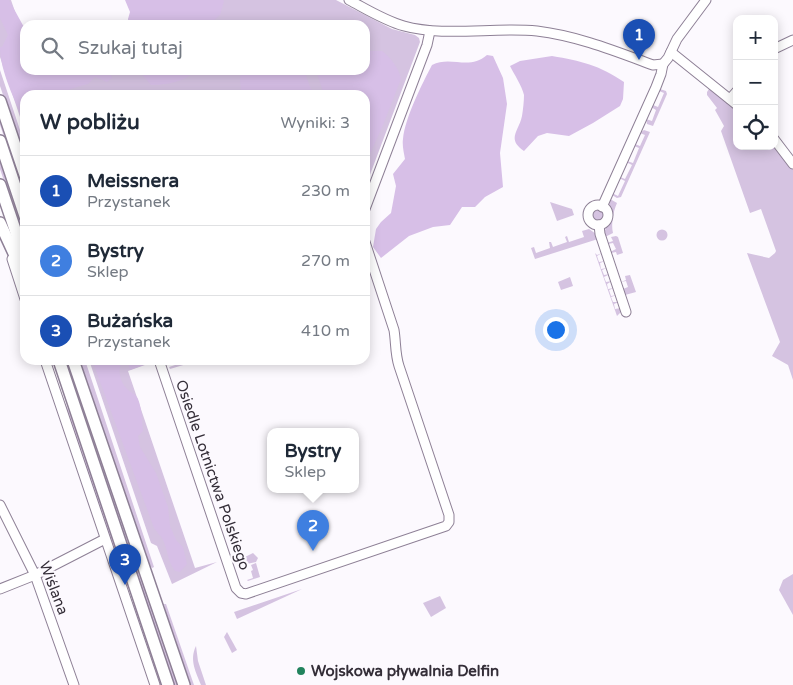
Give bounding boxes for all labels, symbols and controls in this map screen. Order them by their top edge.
map controls [733,15,778,150]
button: + [733,15,778,60]
pin: 1 [623,19,655,60]
search box [20,20,370,75]
icon: search [38,34,66,62]
text: Szukaj tutaj [78,37,183,59]
button: − [733,60,778,105]
button: locate [733,105,778,150]
text: W pobliżu [40,110,140,135]
text: Wyniki: 3 [281,113,350,133]
text: Meissnera [87,170,179,192]
text: 1 [51,181,61,201]
text: 230 m [301,181,350,201]
text: Przystanek [87,192,171,212]
text: Bystry [87,240,144,262]
text: 2 [51,251,61,271]
text: 270 m [301,251,350,271]
text: Sklep [87,262,129,282]
text: Bużańska [87,310,173,332]
your location [543,317,569,343]
text: 3 [51,321,61,341]
text: 410 m [301,321,350,341]
text: Przystanek [87,332,171,352]
street label: Osiedle Lotnictwa Polskiego [172,377,254,573]
popup [267,428,359,493]
text: Bystry [285,440,341,462]
text: Sklep [285,462,326,482]
pin: 2 [297,510,329,551]
pin: 3 [109,544,141,585]
street label: Wiślana [36,559,72,617]
place label: Wojskowa pływalnia Delfin [311,662,499,681]
marker: Wojskowa pływalnia Delfin [295,665,307,677]

